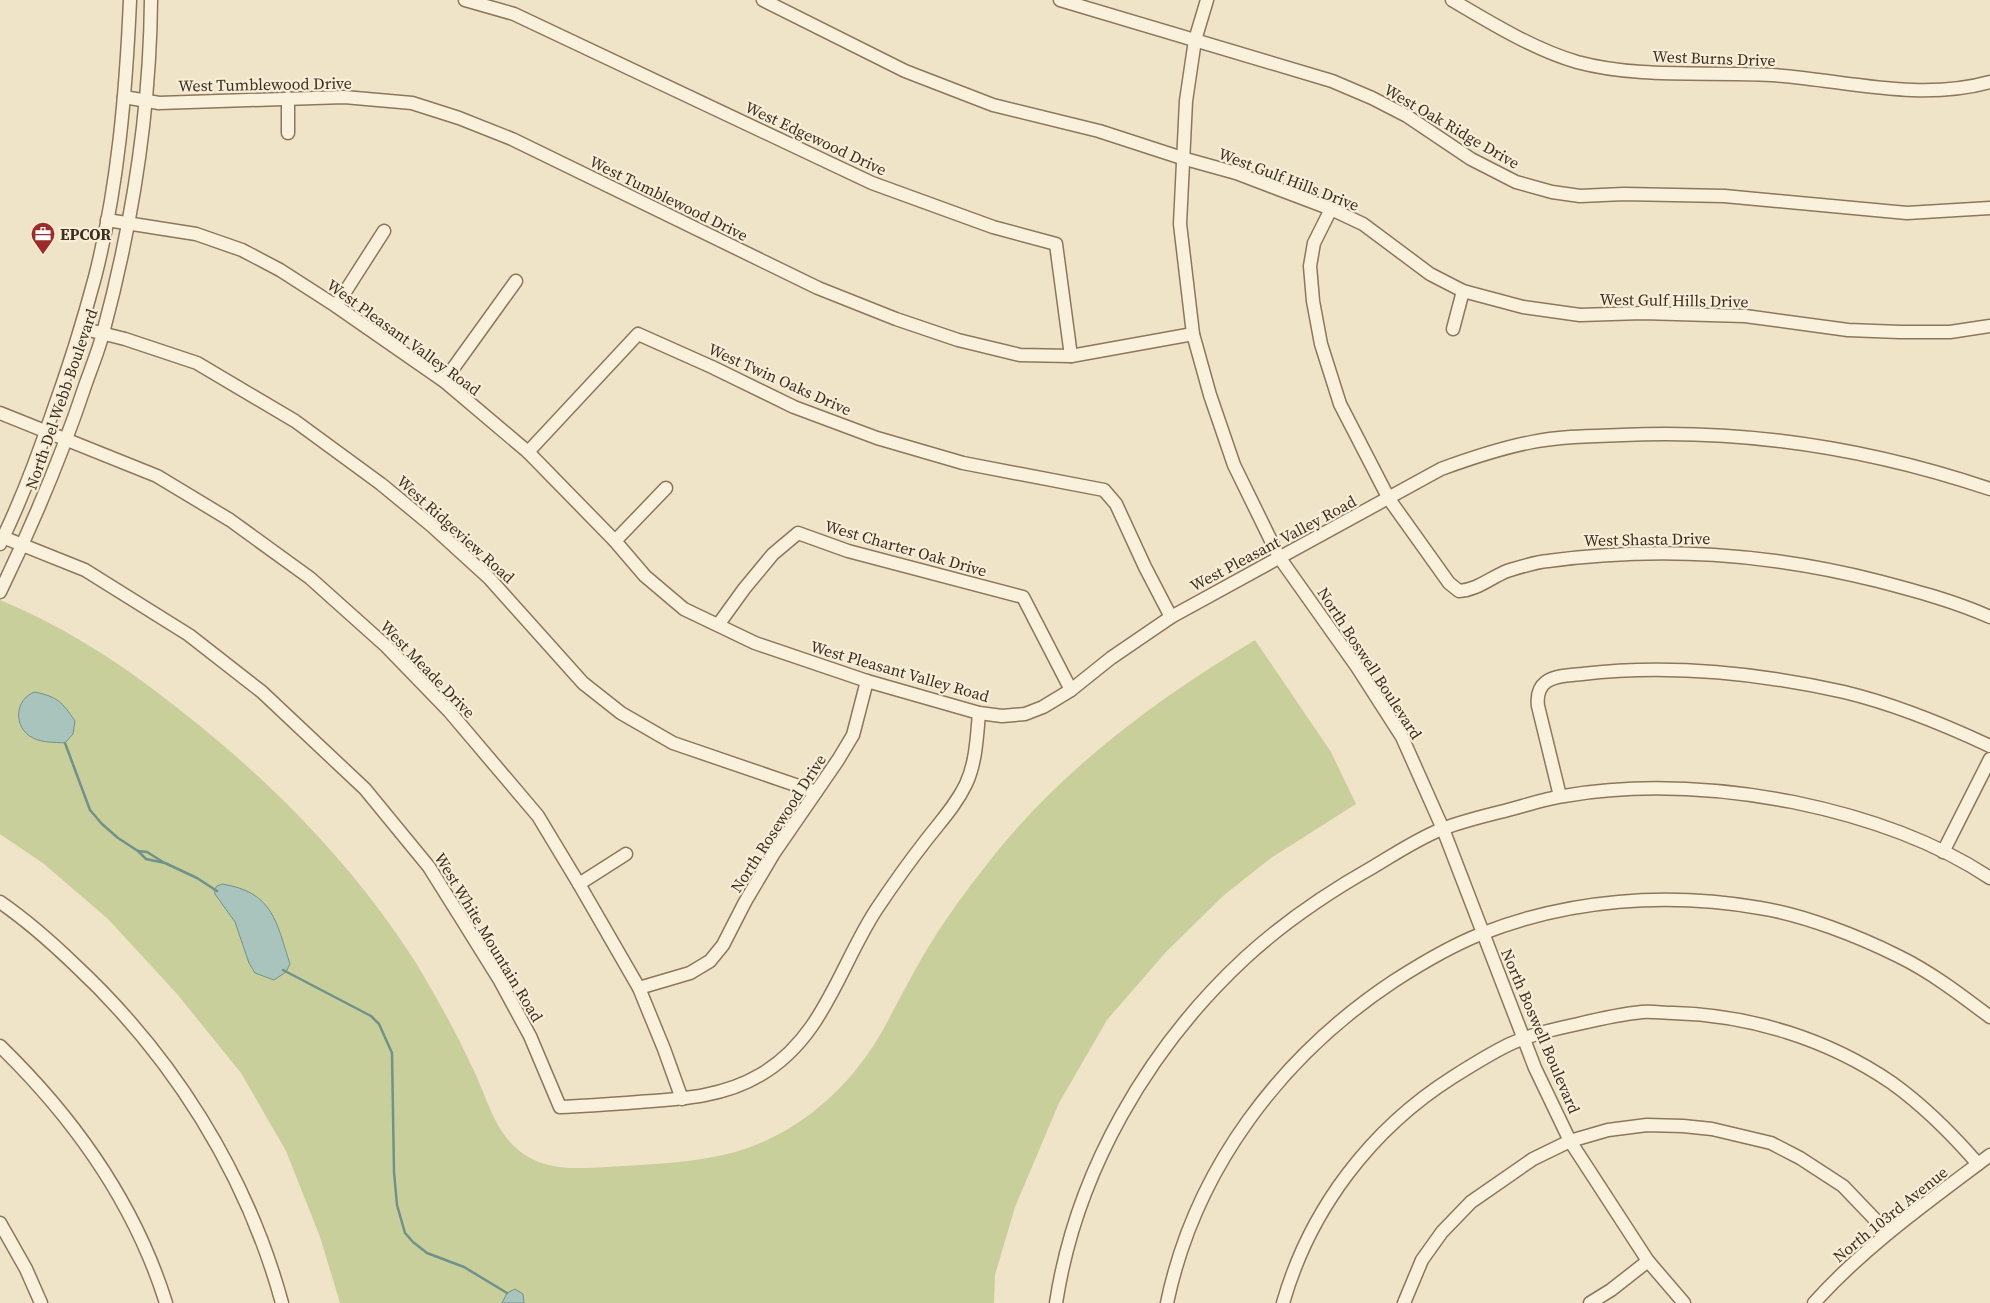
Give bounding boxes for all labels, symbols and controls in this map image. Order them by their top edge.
street label: West Burns Drive [1652,45,1776,71]
street label: West Tumblewood Drive [178,71,352,97]
street label: West Oak Ridge Drive [1380,78,1524,174]
street label: West Edgewood Drive [742,96,890,180]
street label: West Gulf Hills Drive [1216,142,1362,216]
street label: West Tumblewood Drive [586,150,752,246]
office icon: EPCOR [30,221,56,255]
place label: EPCOR [60,223,111,245]
street label: West Pleasant Valley Road [323,274,485,400]
street label: West Gulf Hills Drive [1599,288,1749,312]
street label: North Del Webb Boulevard [20,306,102,492]
street label: West Twin Oaks Drive [705,337,855,421]
street label: West Ridgeview Road [392,470,520,588]
street label: West Pleasant Valley Road [1186,490,1360,596]
street label: West Charter Oak Drive [822,514,990,582]
street label: West Shasta Drive [1583,527,1711,551]
street label: North Boswell Boulevard [1312,583,1428,743]
street label: West Meade Drive [376,615,480,723]
street label: West Pleasant Valley Road [808,635,992,707]
street label: North Rosewood Drive [725,750,831,896]
street label: West White Mountain Road [430,848,548,1026]
street label: North Boswell Boulevard [1496,945,1586,1117]
street label: North 103rd Avenue [1828,1161,1952,1267]

